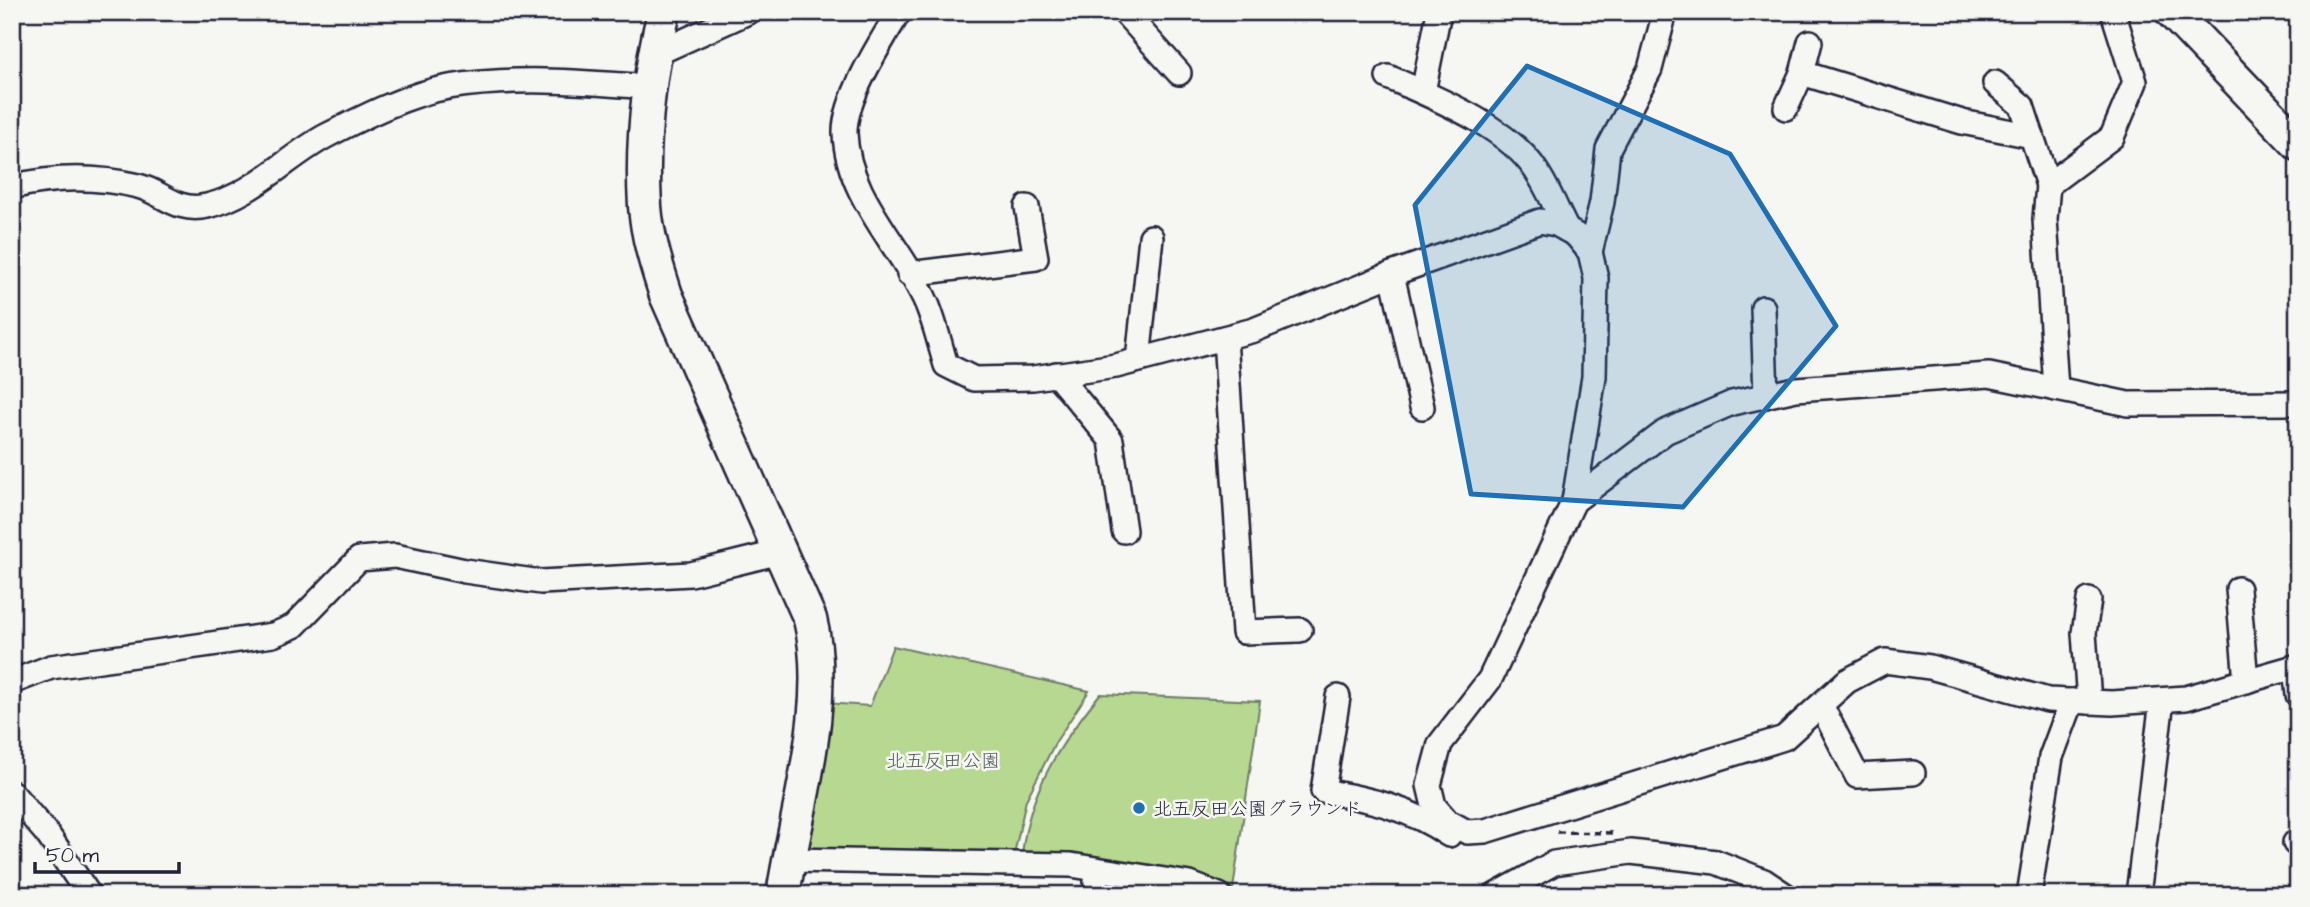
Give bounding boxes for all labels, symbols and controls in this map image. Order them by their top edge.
park label: 北五反田公園 [886,748,1000,775]
place label: 北五反田公園グラウンド [1153,796,1362,823]
marker: 北五反田公園グラウンド [1131,800,1147,816]
scale bar [35,830,178,874]
text: 50 m [46,841,100,870]

